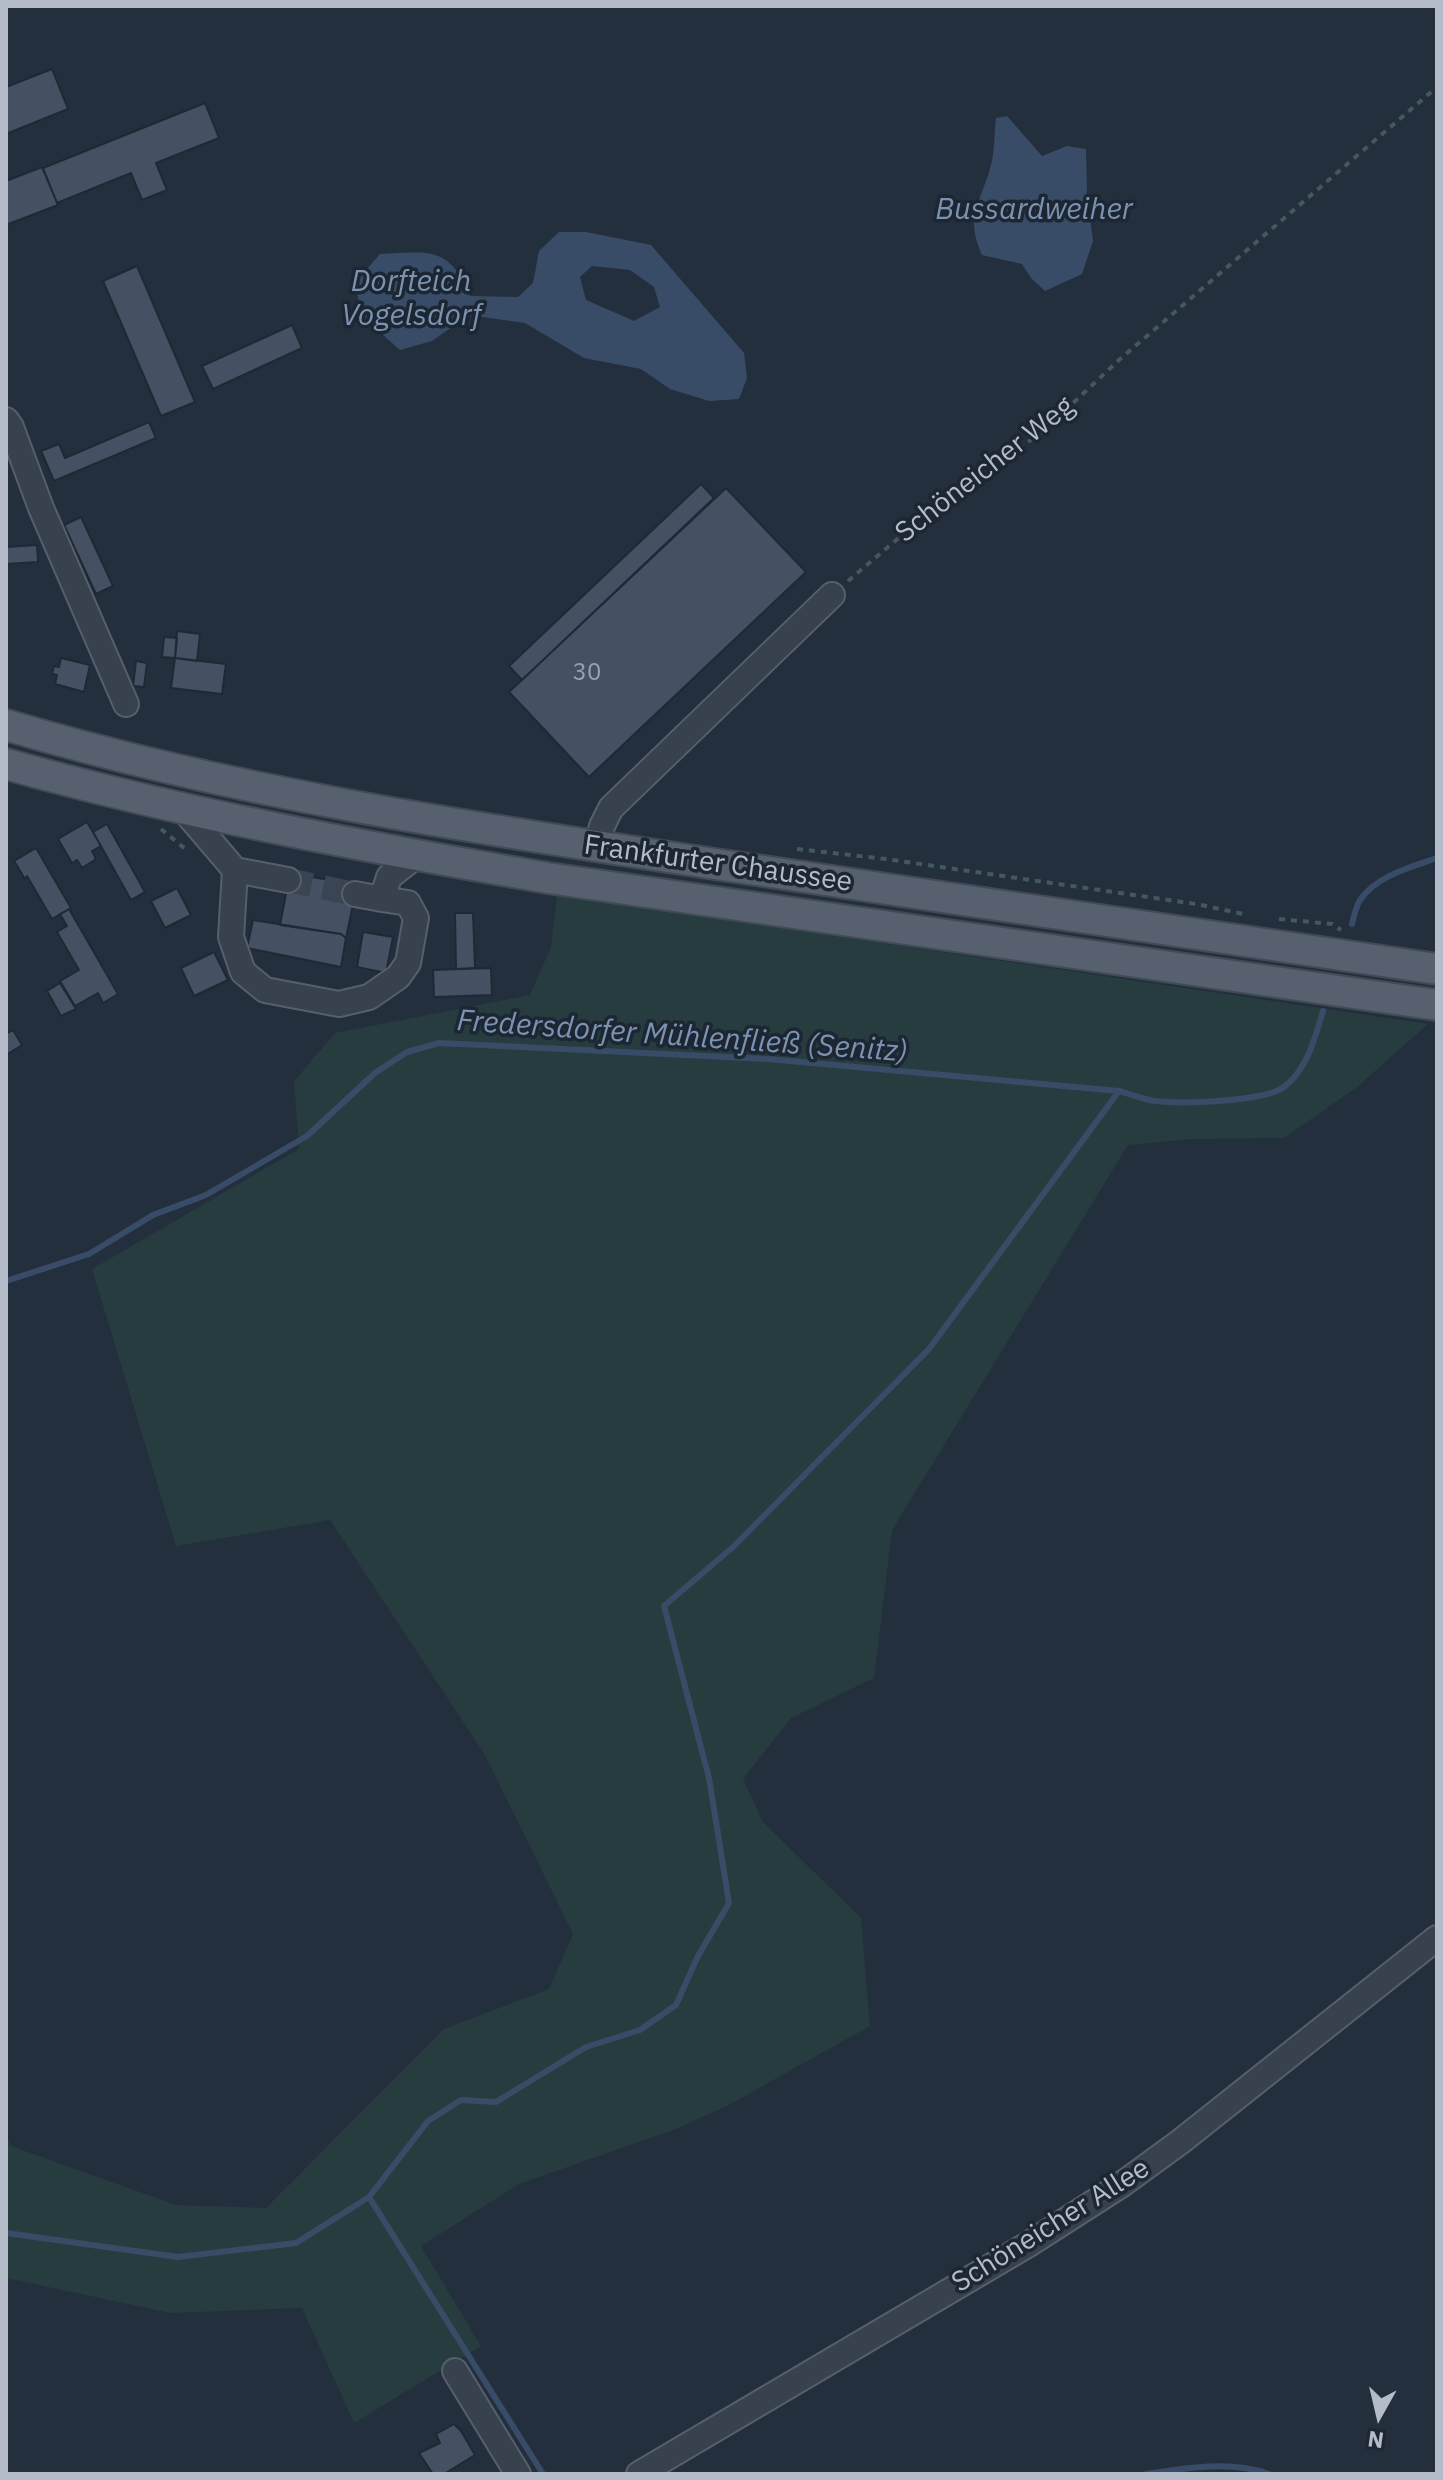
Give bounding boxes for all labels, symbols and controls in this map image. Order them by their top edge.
water label: Bussardweiher [935,192,1133,228]
water label: Dorfteich Vogelsdorf [341,264,481,334]
street label: Schöneicher Weg [889,390,1081,550]
house number: 30 [573,659,601,687]
street label: Frankfurter Chaussee [582,829,854,899]
water label: Fredersdorfer Mühlenfließ (Senitz) [456,1003,908,1071]
street label: Schöneicher Allee [946,2152,1156,2300]
north arrow [1339,2376,1419,2456]
text: N [1366,2425,1385,2456]

